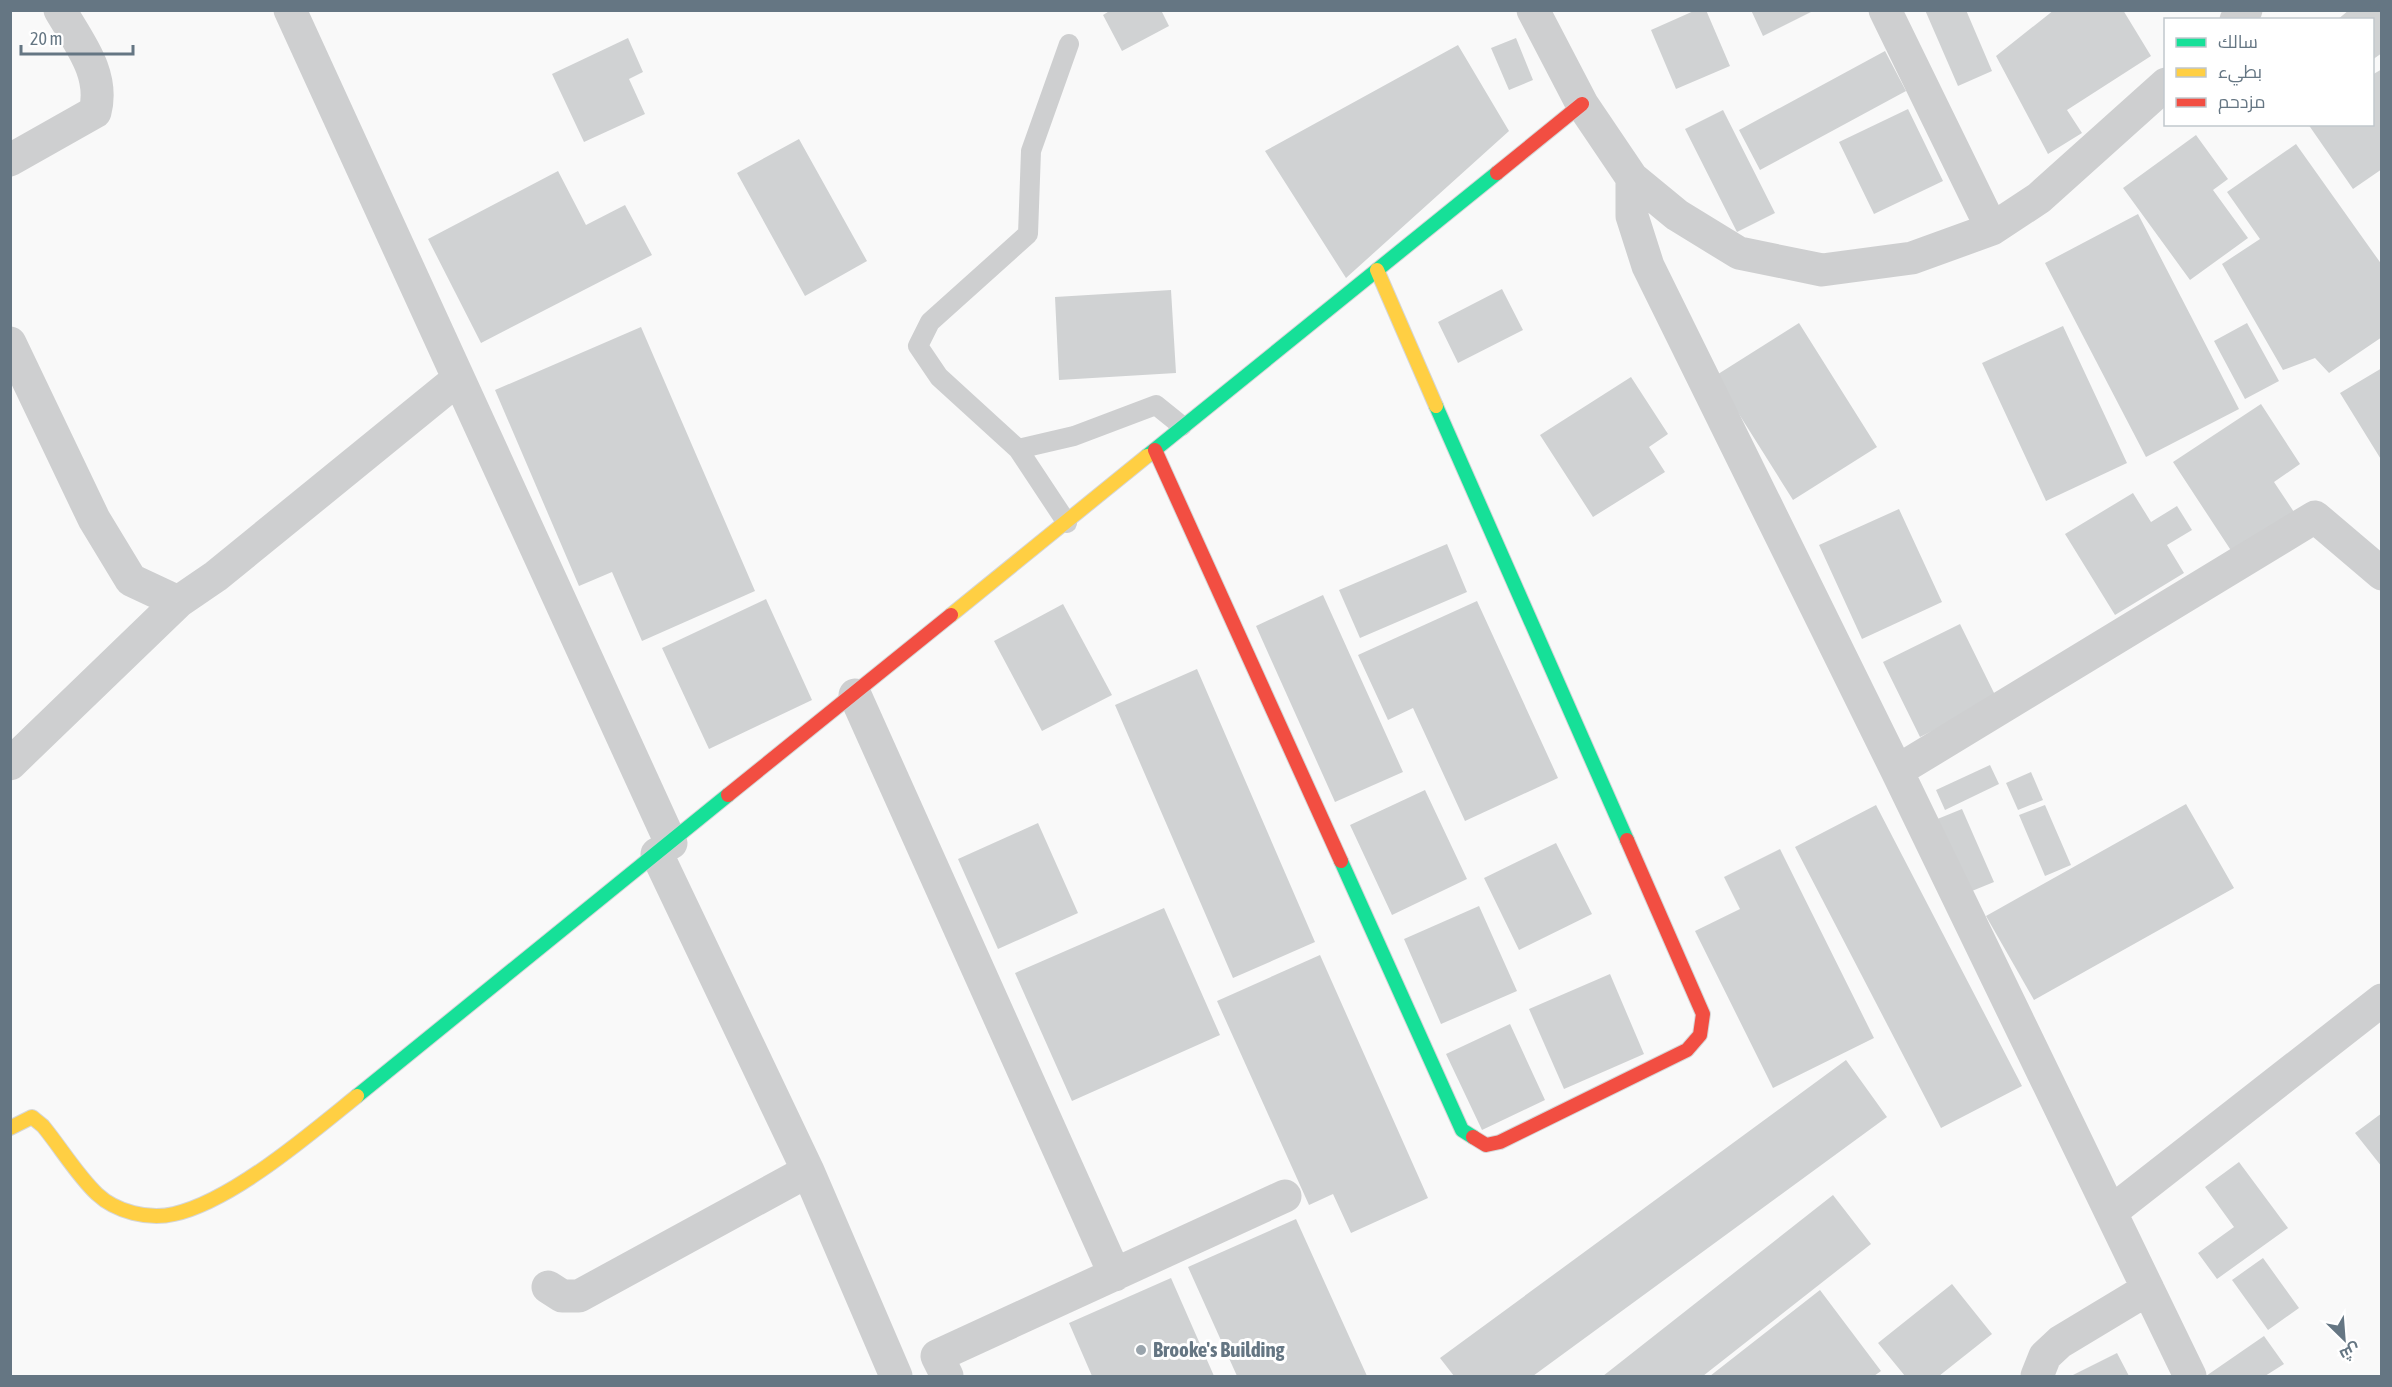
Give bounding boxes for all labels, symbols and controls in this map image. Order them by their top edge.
scale bar [21,18,134,56]
legend [2164,18,2374,126]
text: 20 m [30,28,62,49]
text: سالك [2218,31,2258,52]
text: بطيء [2218,61,2262,86]
text: مزدحم [2218,91,2266,114]
north arrow [2314,1309,2374,1369]
place label: Brooke's Building [1153,1337,1286,1361]
text: ش [2337,1339,2363,1365]
marker: Brooke's Building [1134,1343,1148,1357]

